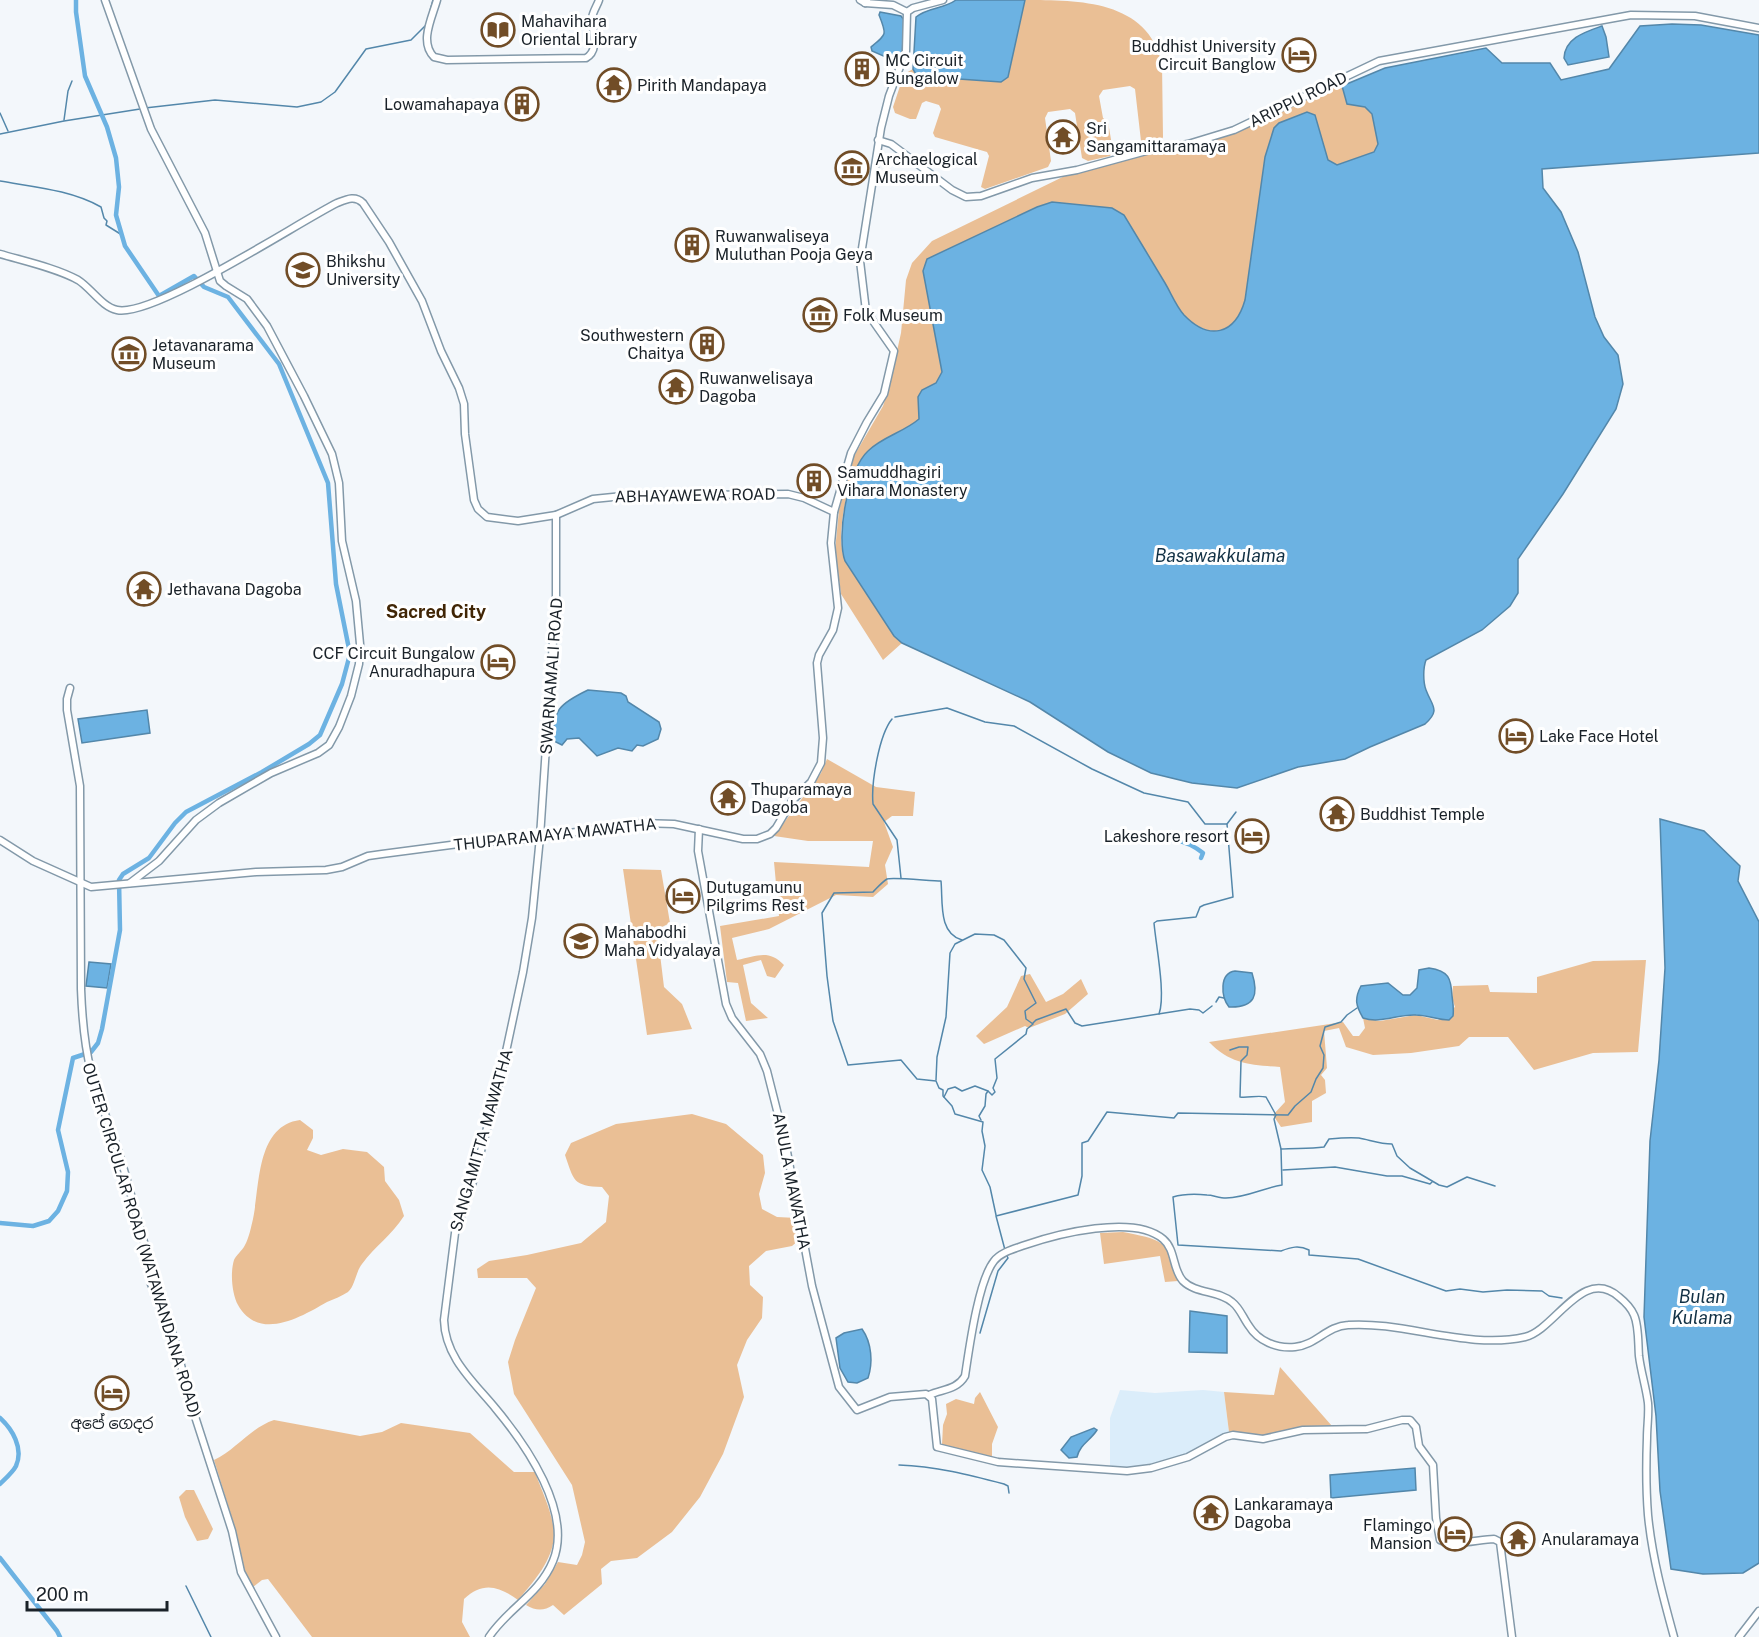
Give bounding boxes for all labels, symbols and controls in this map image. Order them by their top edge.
library icon: Mahavihara Oriental Library [480,12,516,48]
place label: Mahavihara Oriental Library [521,12,638,49]
place label: Buddhist University Circuit Banglow [1131,37,1277,74]
hotel icon: Buddhist University Circuit Banglow [1281,37,1317,73]
building icon: MC Circuit Bungalow [844,51,880,87]
place label: MC Circuit Bungalow [885,51,964,88]
temple icon: Pirith Mandapaya [596,67,632,103]
street label: ARIPPU ROAD [1246,68,1350,131]
place label: Pirith Mandapaya [637,76,767,95]
building icon: Lowamahapaya [504,86,540,122]
place label: Lowamahapaya [384,95,499,114]
temple icon: Sri Sangamittaramaya [1045,119,1081,155]
place label: Sri Sangamittaramaya [1086,119,1226,156]
museum icon: Archaelogical Museum [834,150,870,186]
place label: Archaelogical Museum [875,150,978,187]
building icon: Ruwanwaliseya Muluthan Pooja Geya [674,227,710,263]
place label: Ruwanwaliseya Muluthan Pooja Geya [715,227,873,264]
school or university icon: Bhikshu University [285,252,321,288]
place label: Bhikshu University [326,252,401,289]
museum icon: Folk Museum [802,297,838,333]
place label: Folk Museum [843,306,943,325]
place label: Southwestern Chaitya [580,326,684,363]
building icon: Southwestern Chaitya [689,326,725,362]
museum icon: Jetavanarama Museum [111,336,147,372]
place label: Jetavanarama Museum [152,336,254,373]
temple icon: Ruwanwelisaya Dagoba [658,369,694,405]
place label: Ruwanwelisaya Dagoba [699,369,813,406]
building icon: Samuddhagiri Vihara Monastery [796,463,832,499]
place label: Samuddhagiri Vihara Monastery [837,463,968,500]
street label: ABHAYAWEWA ROAD [614,485,776,506]
water label: Basawakkulama [1155,545,1285,566]
temple icon: Jethavana Dagoba [126,571,162,607]
place label: Jethavana Dagoba [167,580,302,599]
street label: SWARNAMALI ROAD [537,597,566,755]
district label: Sacred City [386,601,486,622]
place label: CCF Circuit Bungalow Anuradhapura [312,644,476,681]
hotel icon: CCF Circuit Bungalow Anuradhapura [480,644,516,680]
hotel icon: Lake Face Hotel [1498,718,1534,754]
place label: Lake Face Hotel [1539,727,1659,746]
temple icon: Thuparamaya Dagoba [710,780,746,816]
place label: Thuparamaya Dagoba [751,780,852,817]
temple icon: Buddhist Temple [1319,796,1355,832]
place label: Buddhist Temple [1360,805,1485,824]
street label: THUPARAMAYA MAWATHA [453,814,657,855]
hotel icon: Lakeshore resort [1234,818,1270,854]
place label: Lakeshore resort [1104,827,1229,846]
hotel icon: Dutugamunu Pilgrims Rest [665,878,701,914]
place label: Dutugamunu Pilgrims Rest [706,878,805,915]
school or university icon: Mahabodhi Maha Vidyalaya [563,923,599,959]
place label: Mahabodhi Maha Vidyalaya [604,923,721,960]
street label: SANGAMITTA MAWATHA [446,1047,517,1234]
street label: OUTER CIRCULAR ROAD (WATAWANDANA ROAD) [78,1060,205,1420]
street label: ANULA MAWATHA [769,1111,814,1251]
water label: Bulan Kulama [1672,1286,1732,1328]
hotel icon: අපේ ගෙදර [94,1375,130,1411]
place label: අපේ ගෙදර [70,1413,154,1433]
temple icon: Lankaramaya Dagoba [1193,1495,1229,1531]
place label: Lankaramaya Dagoba [1234,1495,1333,1532]
place label: Flamingo Mansion [1363,1516,1432,1553]
hotel icon: Flamingo Mansion [1437,1516,1473,1552]
temple icon: Anularamaya [1500,1521,1536,1557]
place label: Anularamaya [1541,1530,1639,1549]
scale bar [27,1574,166,1612]
text: 200 m [36,1584,89,1605]

